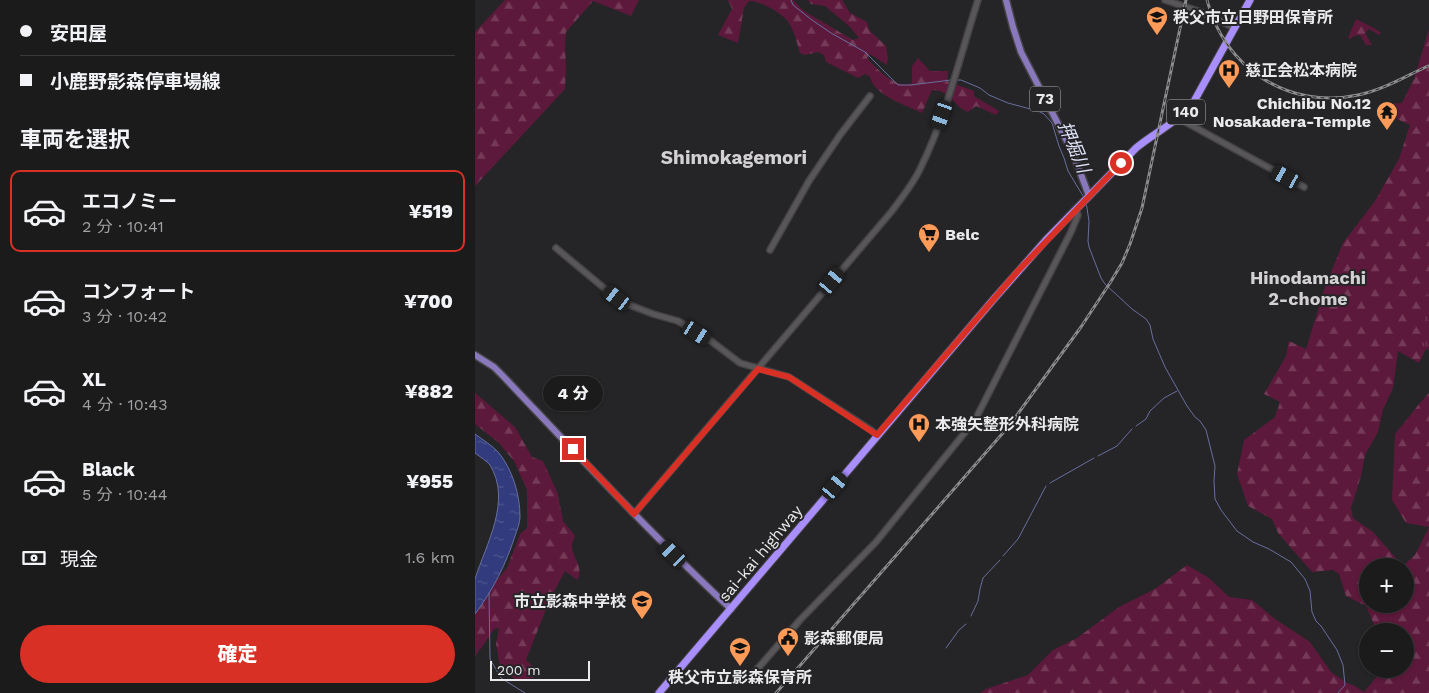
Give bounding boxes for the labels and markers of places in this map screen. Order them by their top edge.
school or university icon: 秩父市立日野田保育所 [1145,5,1169,36]
place label: 秩父市立日野田保育所 [1173,8,1333,27]
hospital icon: 慈正会松本病院 [1217,58,1241,89]
place label: 慈正会松本病院 [1245,61,1357,80]
place label: Chichibu No.12 Nosakadera-Temple [1213,94,1371,131]
temple icon: Chichibu No.12 Nosakadera-Temple [1375,100,1399,131]
supermarket icon: Belc [917,222,941,253]
place label: Belc [945,225,980,244]
hospital icon: 本強矢整形外科病院 [907,412,931,443]
place label: 本強矢整形外科病院 [935,415,1079,434]
school or university icon: 市立影森中学校 [630,589,654,620]
place label: 市立影森中学校 [514,592,626,611]
public building icon: 影森郵便局 [776,626,800,657]
place label: 影森郵便局 [804,629,884,648]
school or university icon: 秩父市立影森保育所 [728,636,752,667]
place label: 秩父市立影森保育所 [668,668,812,687]

